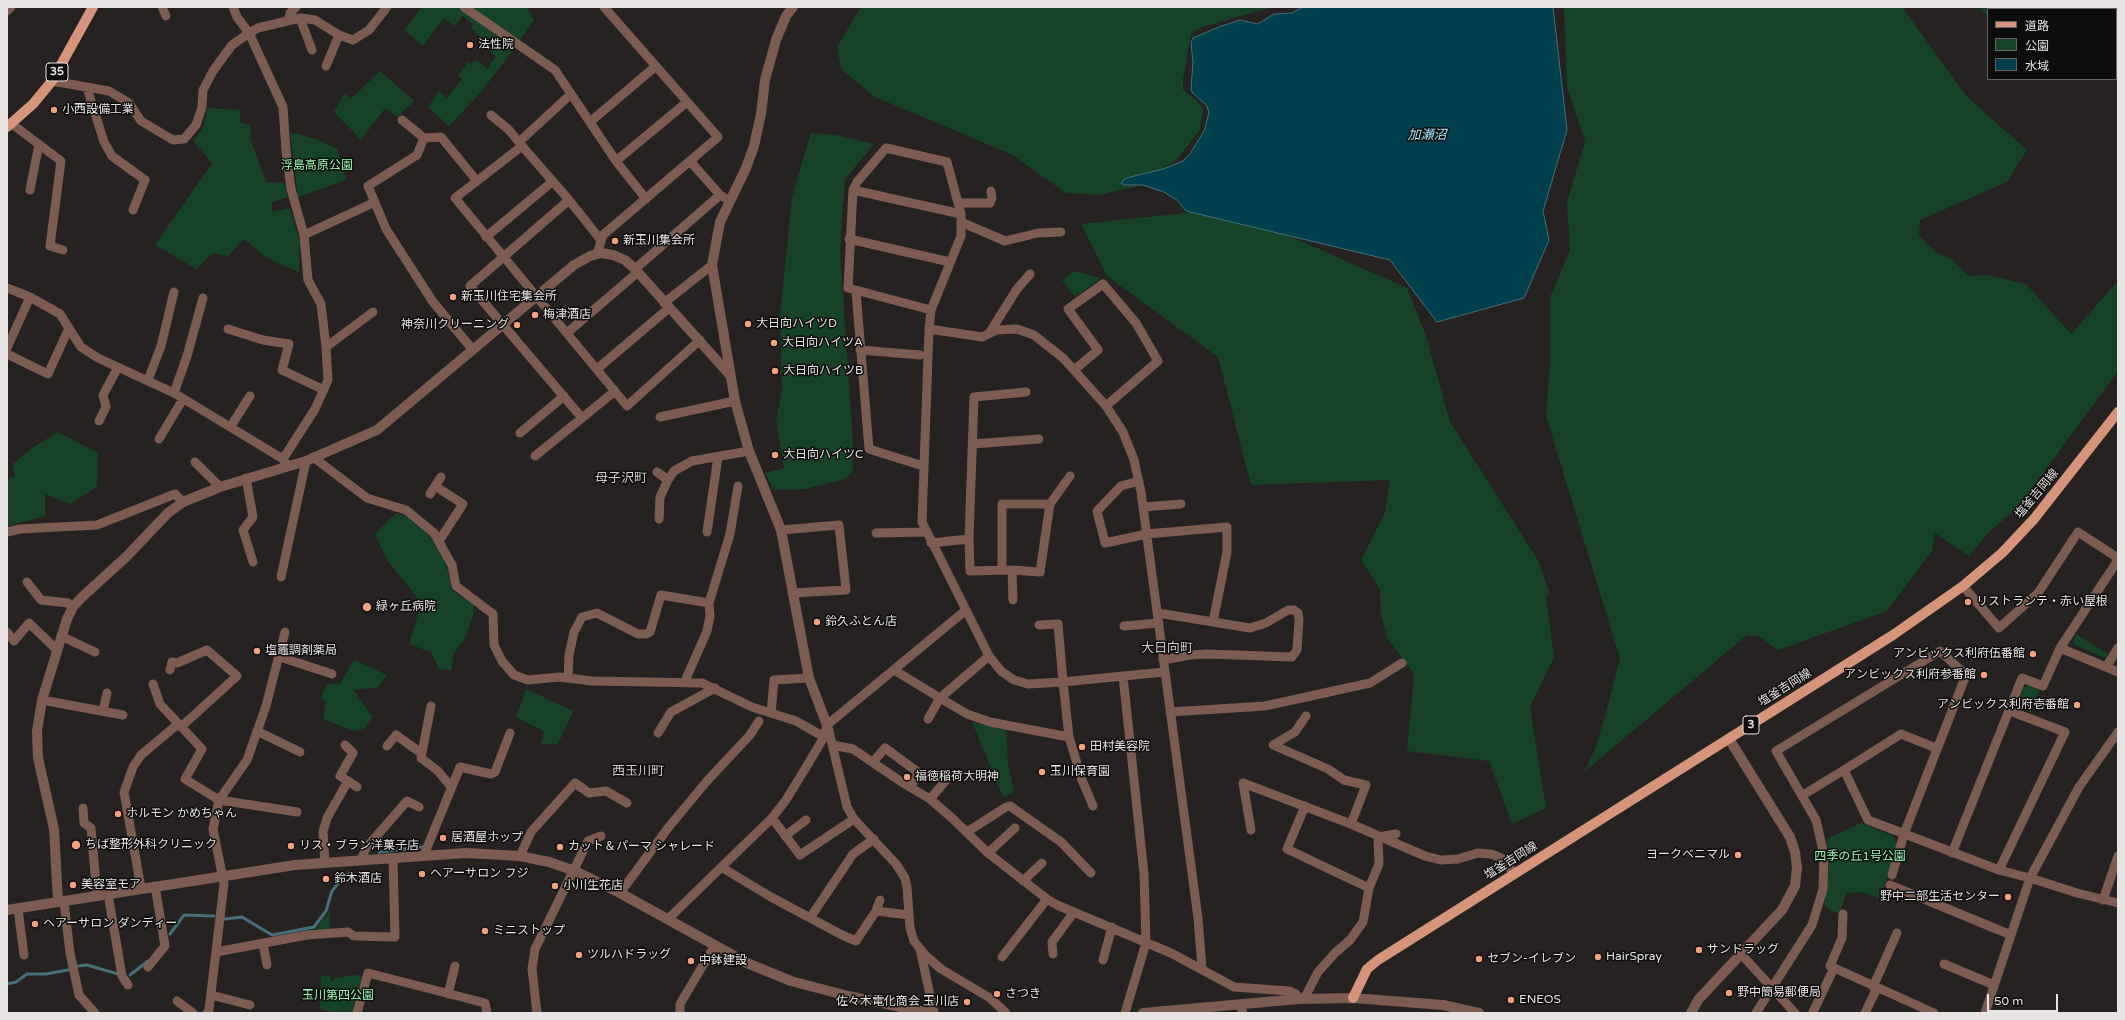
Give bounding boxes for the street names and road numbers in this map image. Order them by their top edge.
road number: 35 [46,63,68,81]
street label: 塩釜吉岡線 [2012,466,2062,522]
street label: 塩釜吉岡線 [1756,666,1814,710]
road number: 3 [1743,716,1759,734]
street label: 塩釜吉岡線 [1482,839,1540,883]

